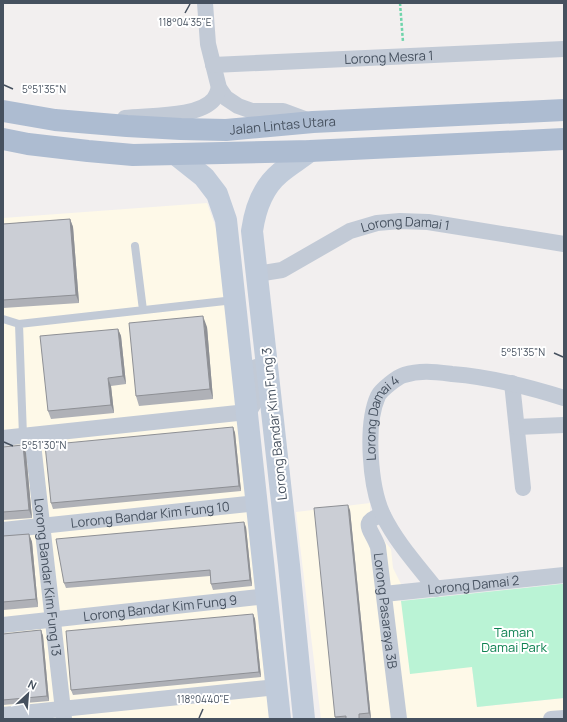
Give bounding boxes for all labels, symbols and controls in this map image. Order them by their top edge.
text: 118°04'35"E [159,15,212,29]
street label: Lorong Mesra 1 [344,46,434,68]
text: 5°51'35"N [22,82,66,96]
street label: Jalan Lintas Utara [229,112,336,139]
street label: Lorong Damai 1 [358,212,451,236]
text: 5°51'35"N [501,345,545,359]
street label: Lorong Bandar Kim Fung 3 [257,347,291,501]
street label: Lorong Damai 4 [361,371,403,461]
text: 5°51'30"N [22,438,66,452]
street label: Lorong Bandar Kim Fung 13 [30,497,66,657]
street label: Lorong Bandar Kim Fung 10 [70,497,231,532]
street label: Lorong Pasaraya 3B [370,552,402,670]
street label: Lorong Damai 2 [427,571,520,598]
street label: Lorong Bandar Kim Fung 9 [82,590,238,625]
park label: Taman Damai Park [481,623,547,656]
north arrow [8,674,48,714]
text: N [26,676,40,693]
text: 118°04'40"E [177,692,229,706]

